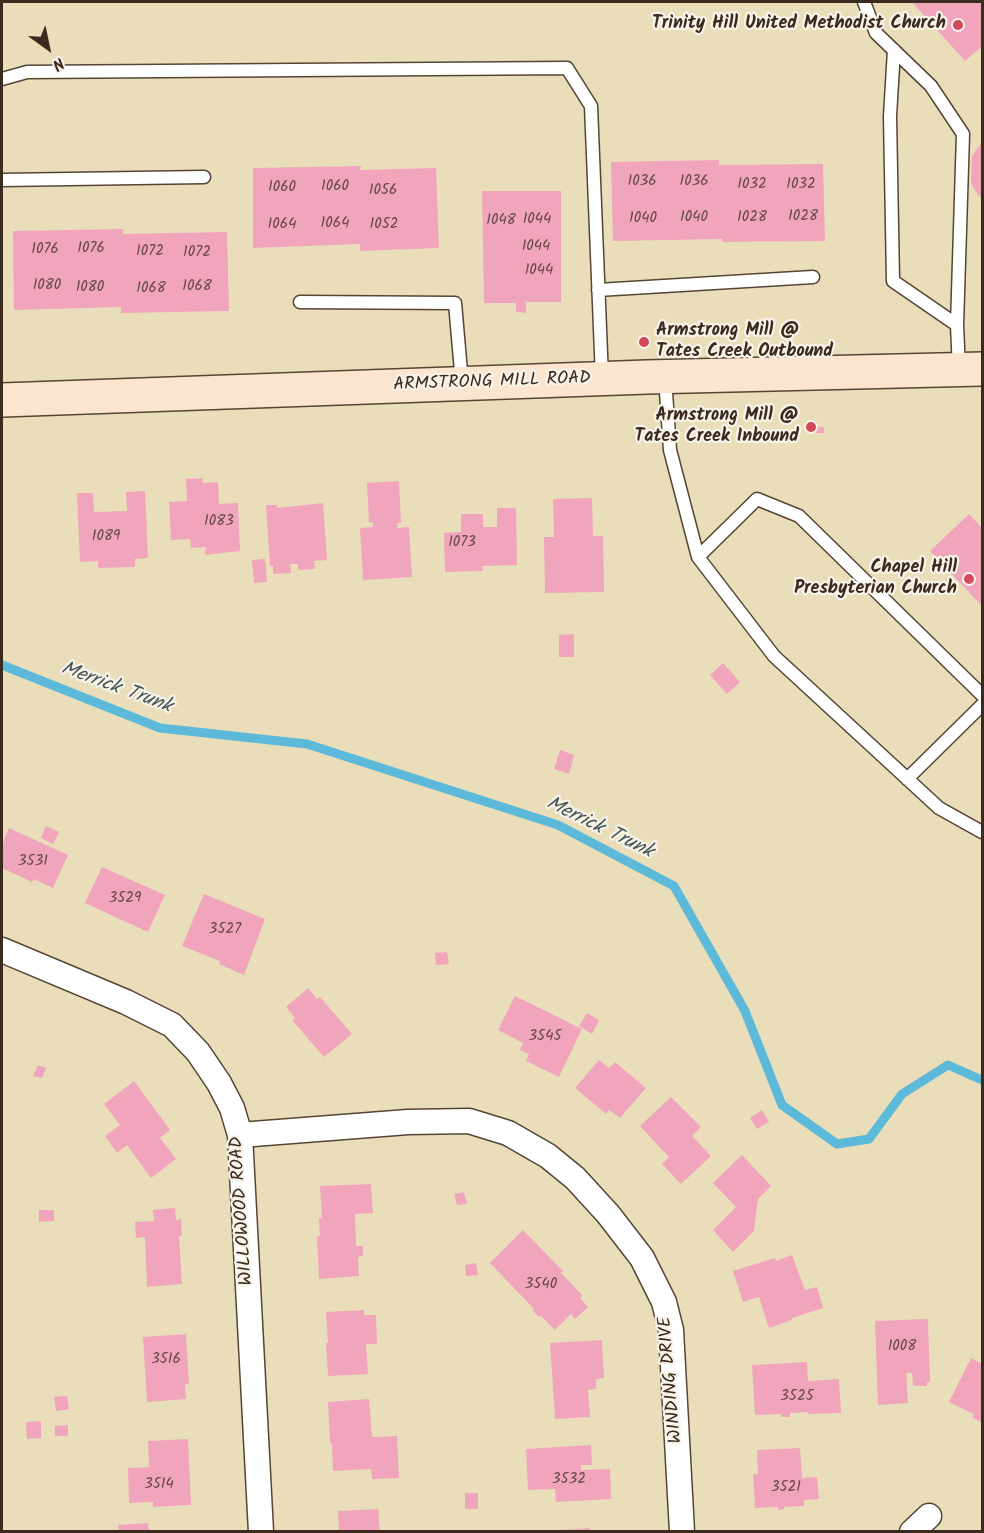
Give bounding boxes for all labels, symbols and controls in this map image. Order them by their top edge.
place label: Trinity Hill United Methodist Church [652,14,946,36]
north arrow [18,18,78,78]
marker: Trinity Hill United Methodist Church [951,18,965,32]
text: N [47,50,69,77]
house number: 1036 [627,173,657,191]
house number: 1036 [679,173,709,191]
house number: 1032 [737,176,767,194]
house number: 1032 [786,176,816,194]
house number: 1060 [321,178,349,196]
house number: 1060 [268,179,296,197]
house number: 1056 [369,182,397,200]
house number: 1028 [788,208,818,226]
house number: 1040 [680,209,708,227]
house number: 1028 [737,209,767,227]
house number: 1040 [629,210,657,228]
house number: 1044 [523,211,551,229]
house number: 1048 [486,212,516,230]
house number: 1064 [321,215,349,233]
house number: 1064 [268,216,296,234]
house number: 1052 [370,216,398,234]
house number: 1044 [522,238,550,256]
house number: 1076 [77,240,105,258]
house number: 1076 [31,241,59,259]
house number: 1072 [136,243,164,261]
house number: 1072 [183,244,211,262]
house number: 1044 [525,262,553,280]
house number: 1080 [33,277,61,295]
house number: 1068 [182,278,212,296]
house number: 1080 [76,279,104,297]
house number: 1068 [136,280,166,298]
place label: Armstrong Mill @ Tates Creek Outbound [656,321,833,364]
marker: Armstrong Mill @ Tates Creek Outbound [637,335,651,349]
street label: ARMSTRONG MILL ROAD [393,369,591,397]
place label: Armstrong Mill @ Tates Creek Inbound [634,406,799,448]
marker: Armstrong Mill @ Tates Creek Inbound [804,420,818,434]
house number: 1083 [204,513,234,531]
house number: 1089 [92,528,120,546]
house number: 1073 [448,534,476,552]
place label: Chapel Hill Presbyterian Church [794,558,957,600]
marker: Chapel Hill Presbyterian Church [962,572,976,586]
water label: Merrick Trunk [57,658,175,720]
water label: Merrick Trunk [542,793,656,865]
house number: 3531 [18,853,48,871]
house number: 3529 [109,890,141,908]
house number: 3527 [209,921,241,939]
house number: 3545 [529,1028,561,1046]
street label: WILLOWOOD ROAD [227,1136,259,1286]
house number: 3540 [525,1276,557,1294]
street label: WINDING DRIVE [656,1316,688,1444]
house number: 1008 [888,1338,916,1356]
house number: 3516 [151,1351,181,1369]
house number: 3525 [780,1388,814,1406]
house number: 3532 [552,1471,586,1489]
house number: 3514 [144,1476,174,1494]
house number: 3521 [771,1479,801,1497]

